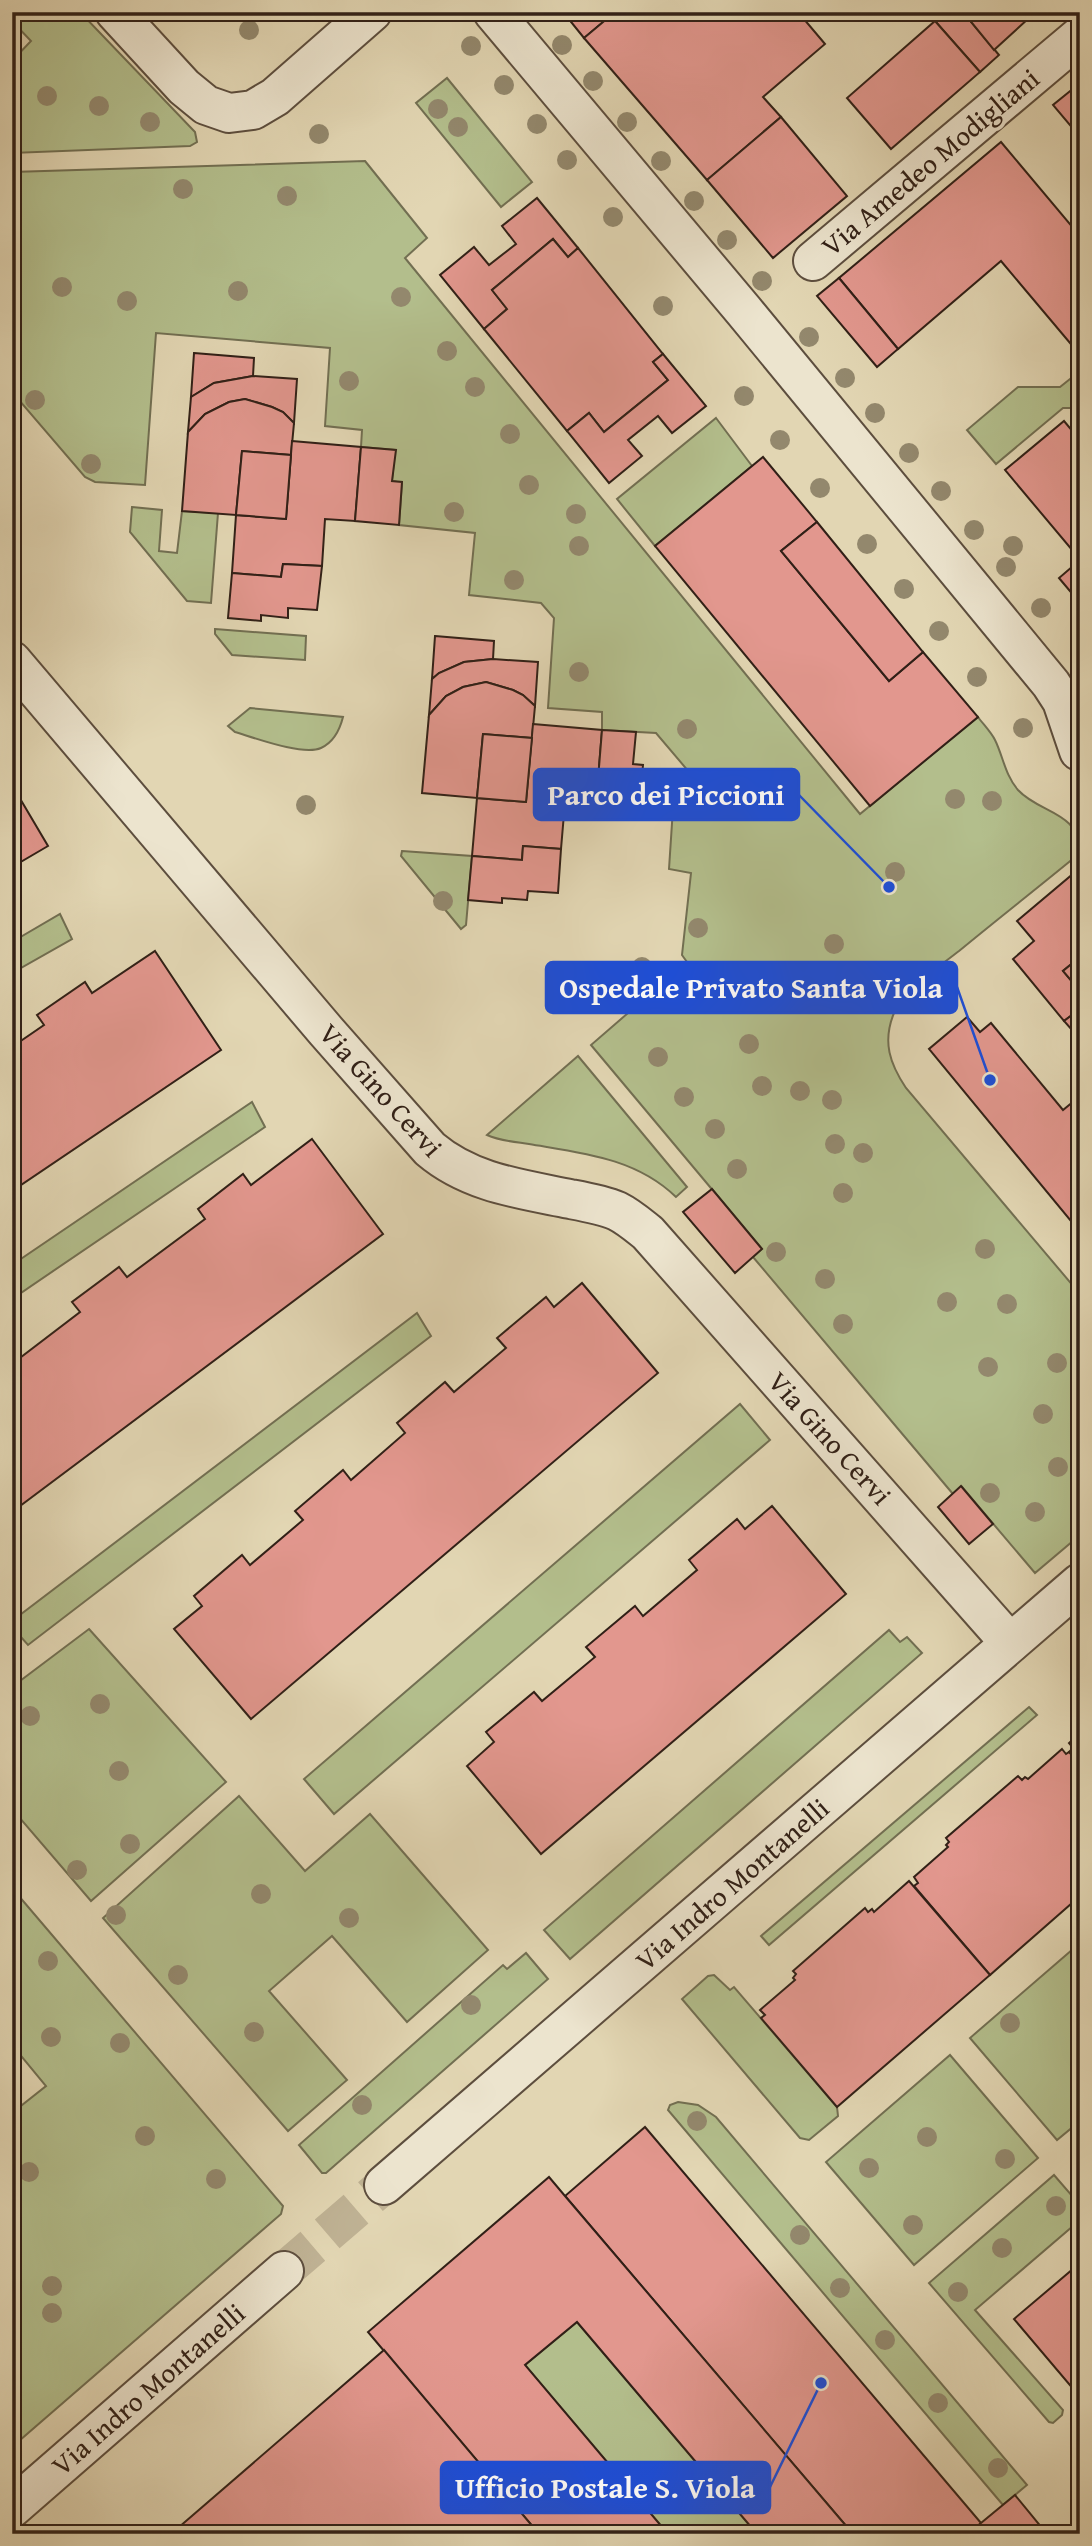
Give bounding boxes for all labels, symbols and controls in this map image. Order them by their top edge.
street label: Via Amedeo Modigliani [812,58,1048,265]
callout: Parco dei Piccioni [534,769,799,820]
text: Parco dei Piccioni [547,772,785,816]
callout: Ospedale Privato Santa Viola [546,962,957,1013]
text: Ospedale Privato Santa Viola [559,965,943,1009]
street label: Via Gino Cervi [310,1014,453,1166]
street label: Via Gino Cervi [759,1362,902,1514]
street label: Via Indro Montanelli [626,1788,838,1979]
street label: Via Indro Montanelli [42,2293,254,2484]
callout: Ufficio Postale S. Viola [441,2462,770,2513]
text: Ufficio Postale S. Viola [455,2465,756,2509]

